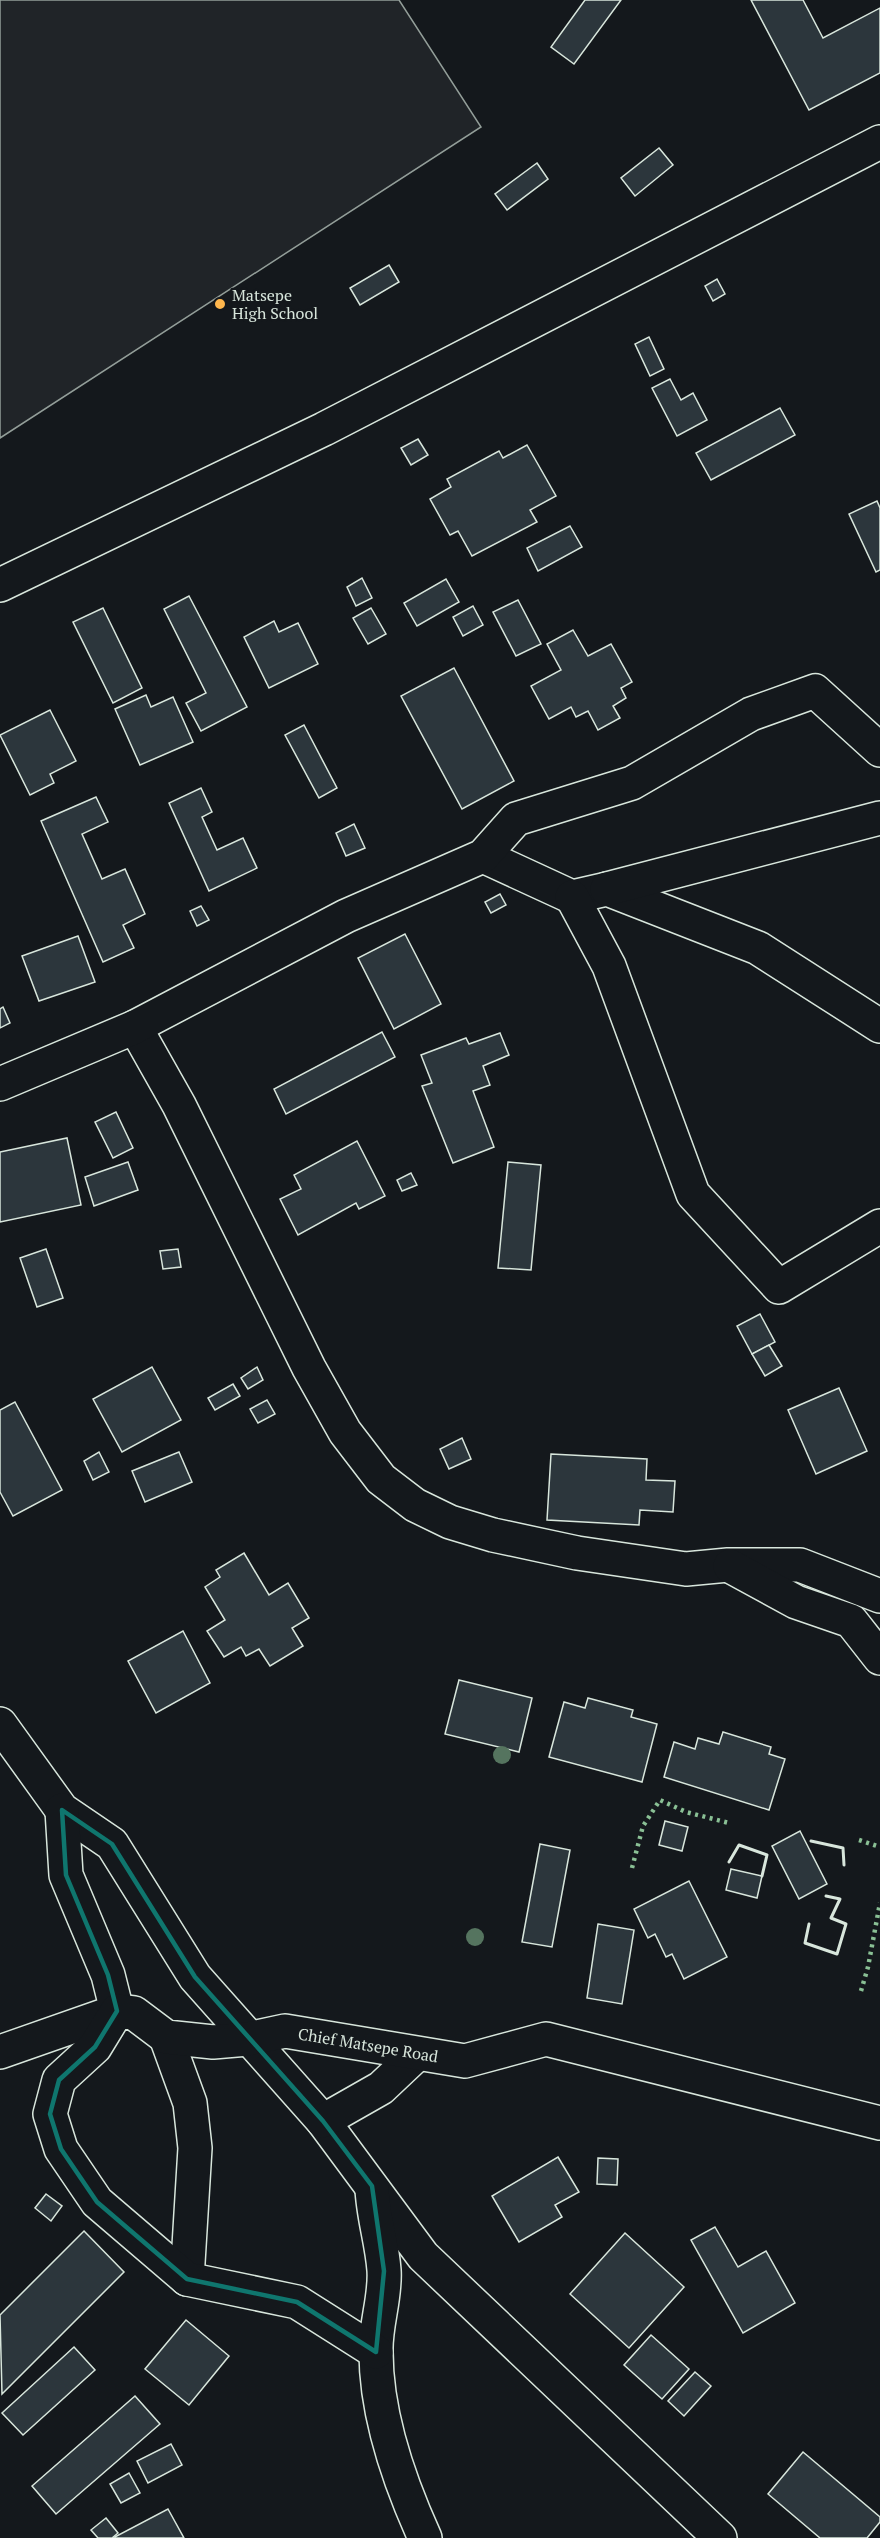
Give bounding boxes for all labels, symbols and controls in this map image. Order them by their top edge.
place label: Matsepe High School [232,284,318,324]
marker: Matsepe High School [213,297,227,311]
street label: Chief Matsepe Road [297,2022,440,2067]

